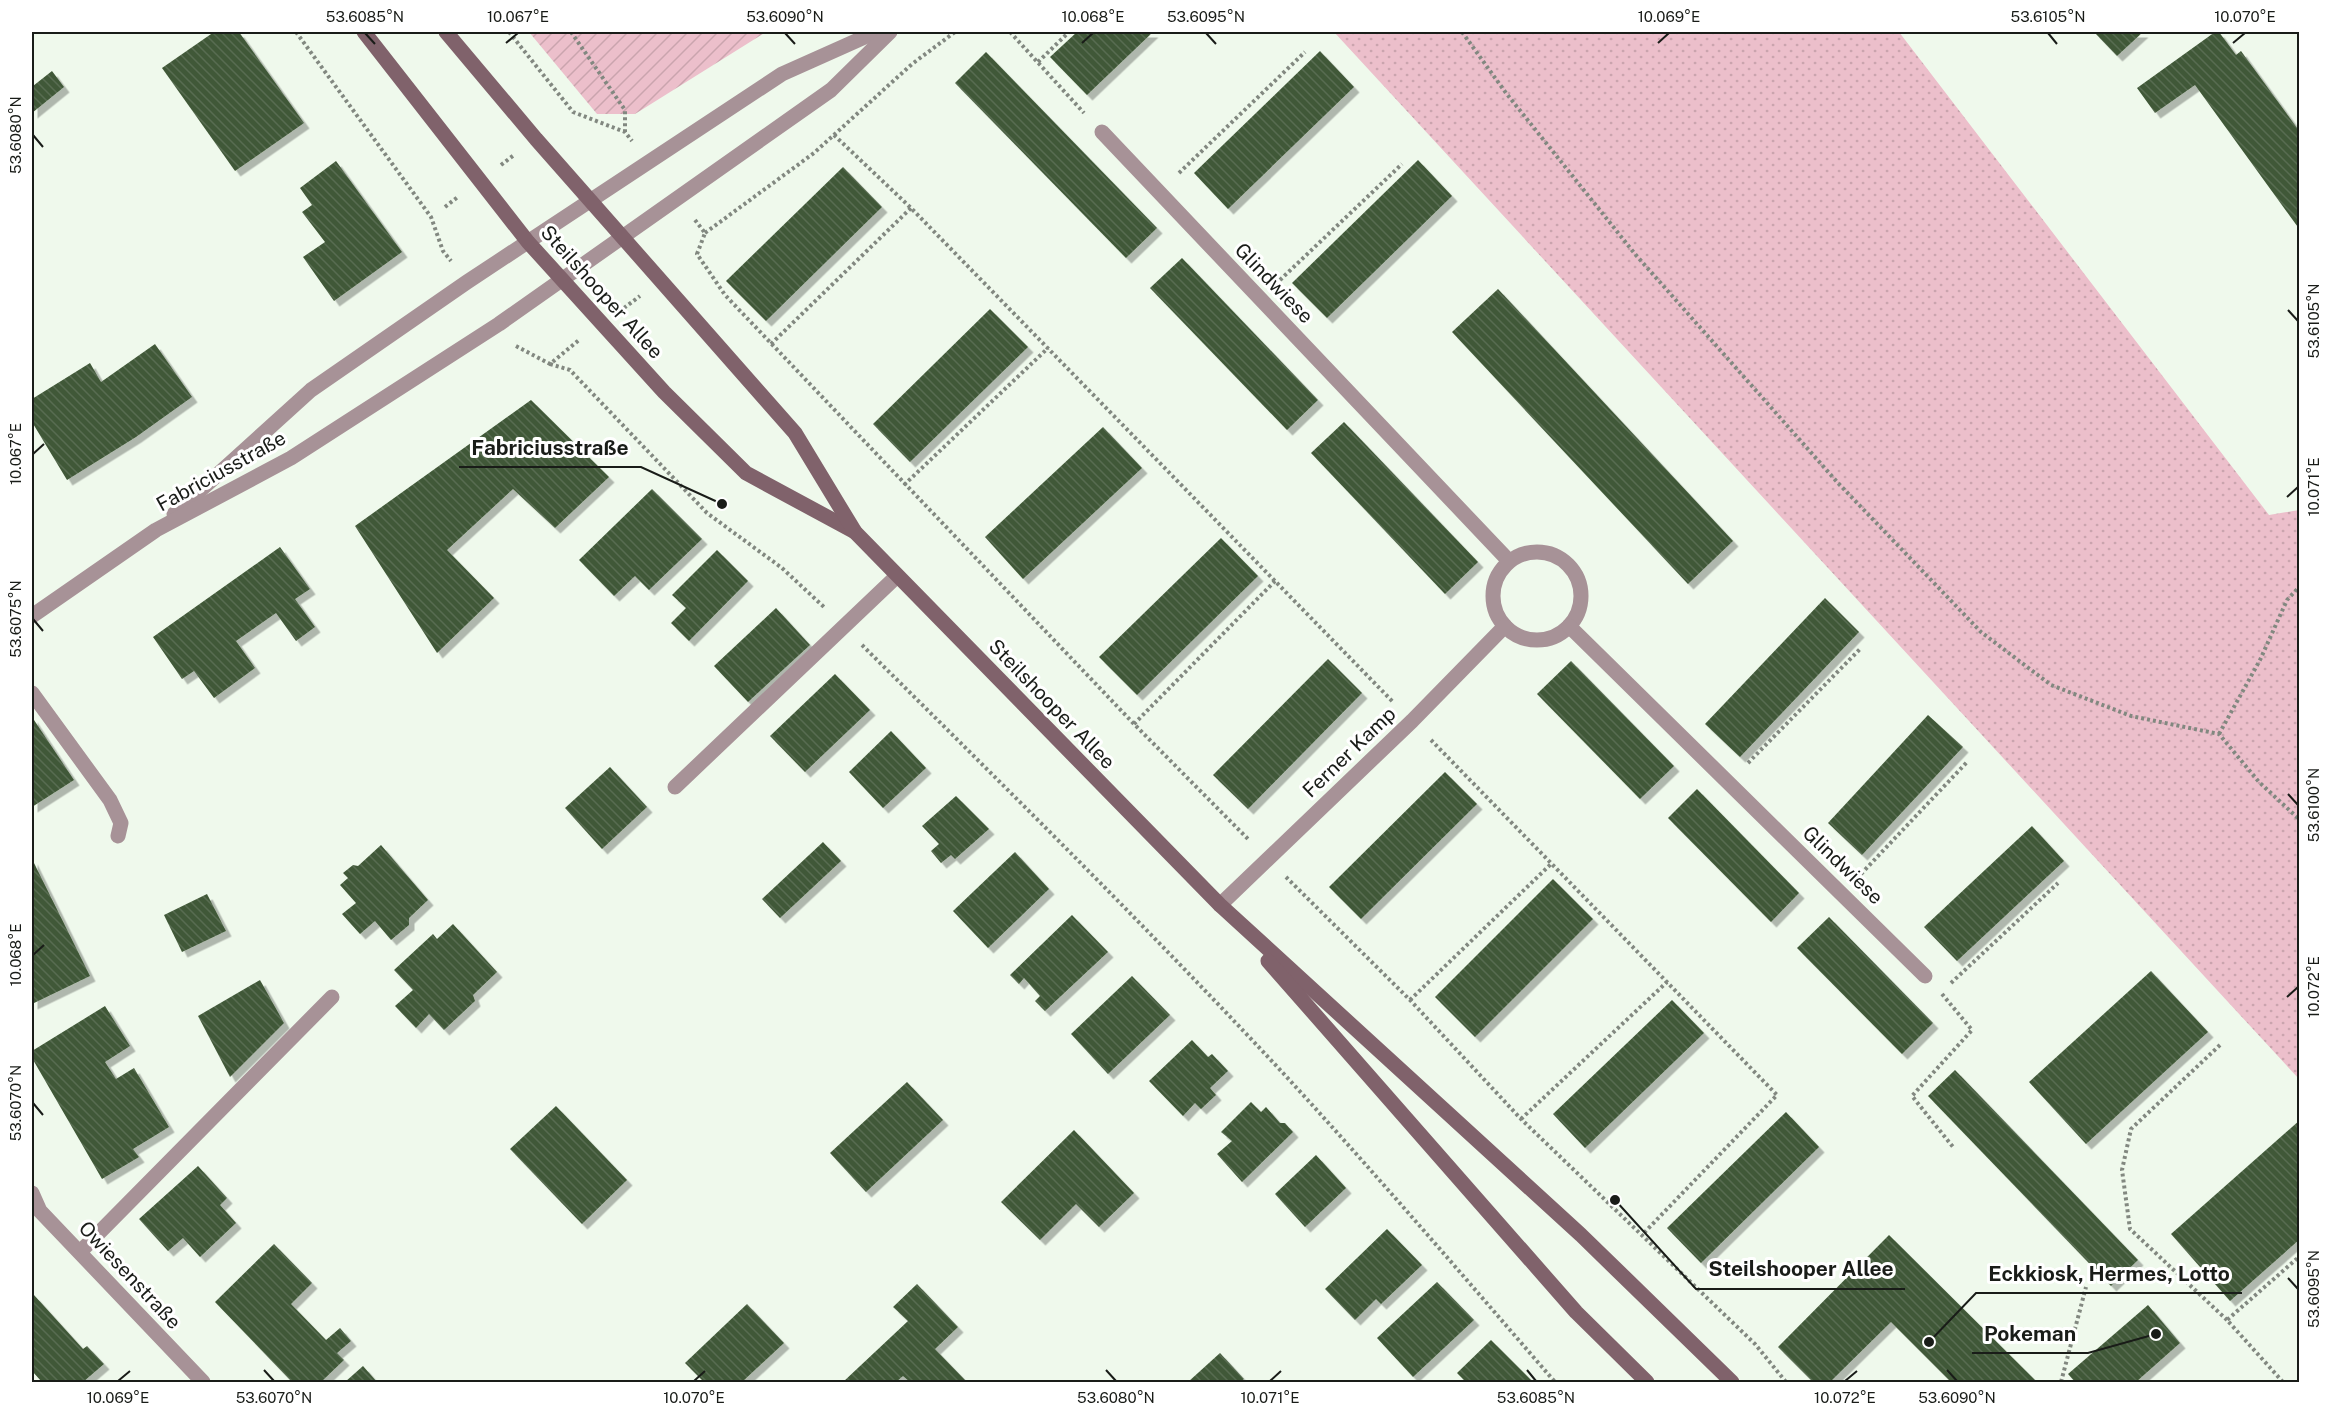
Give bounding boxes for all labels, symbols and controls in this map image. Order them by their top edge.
text: 53.6085°N [326,8,404,25]
text: 10.067°E [487,8,549,25]
text: 53.6090°N [746,8,824,25]
text: 10.068°E [1062,8,1124,25]
text: 53.6095°N [1167,8,1245,25]
text: 10.069°E [1638,8,1700,25]
text: 53.6105°N [2011,8,2085,25]
text: 10.070°E [2214,8,2276,25]
text: 53.6080°N [7,96,24,174]
street label: Steilshooper Allee [536,220,668,364]
street label: Glindwiese [1230,238,1318,328]
text: 53.6105°N [2305,284,2322,358]
text: 10.067°E [7,423,24,485]
street label: Fabriciusstraße [152,426,290,516]
callout: Fabriciusstraße [459,428,641,467]
text: Fabriciusstraße [471,435,629,460]
text: 10.071°E [2305,457,2322,517]
text: 53.6075°N [7,580,24,658]
street label: Steilshooper Allee [984,634,1120,774]
street label: Ferner Kamp [1297,702,1401,802]
text: 53.6100°N [2305,768,2322,842]
street label: Glindwiese [1798,821,1888,909]
text: 10.068°E [7,924,24,986]
text: 10.072°E [2305,956,2322,1018]
text: 53.6070°N [7,1065,24,1141]
street label: Owiesenstraße [74,1216,186,1334]
callout: Steilshooper Allee [1696,1250,1905,1289]
text: 53.6095°N [2305,1250,2322,1328]
callout: Eckkiosk, Hermes, Lotto [1976,1254,2242,1293]
text: Steilshooper Allee [1708,1256,1894,1281]
text: Eckkiosk, Hermes, Lotto [1988,1261,2230,1286]
callout: Pokeman [1972,1314,2088,1353]
text: Pokeman [1984,1321,2076,1346]
text: 10.069°E [87,1389,149,1406]
text: 53.6070°N [236,1389,312,1406]
text: 10.070°E [663,1389,725,1406]
text: 53.6080°N [1077,1389,1155,1406]
text: 10.071°E [1240,1389,1300,1406]
text: 53.6085°N [1497,1389,1575,1406]
text: 10.072°E [1814,1389,1876,1406]
text: 53.6090°N [1918,1389,1996,1406]

